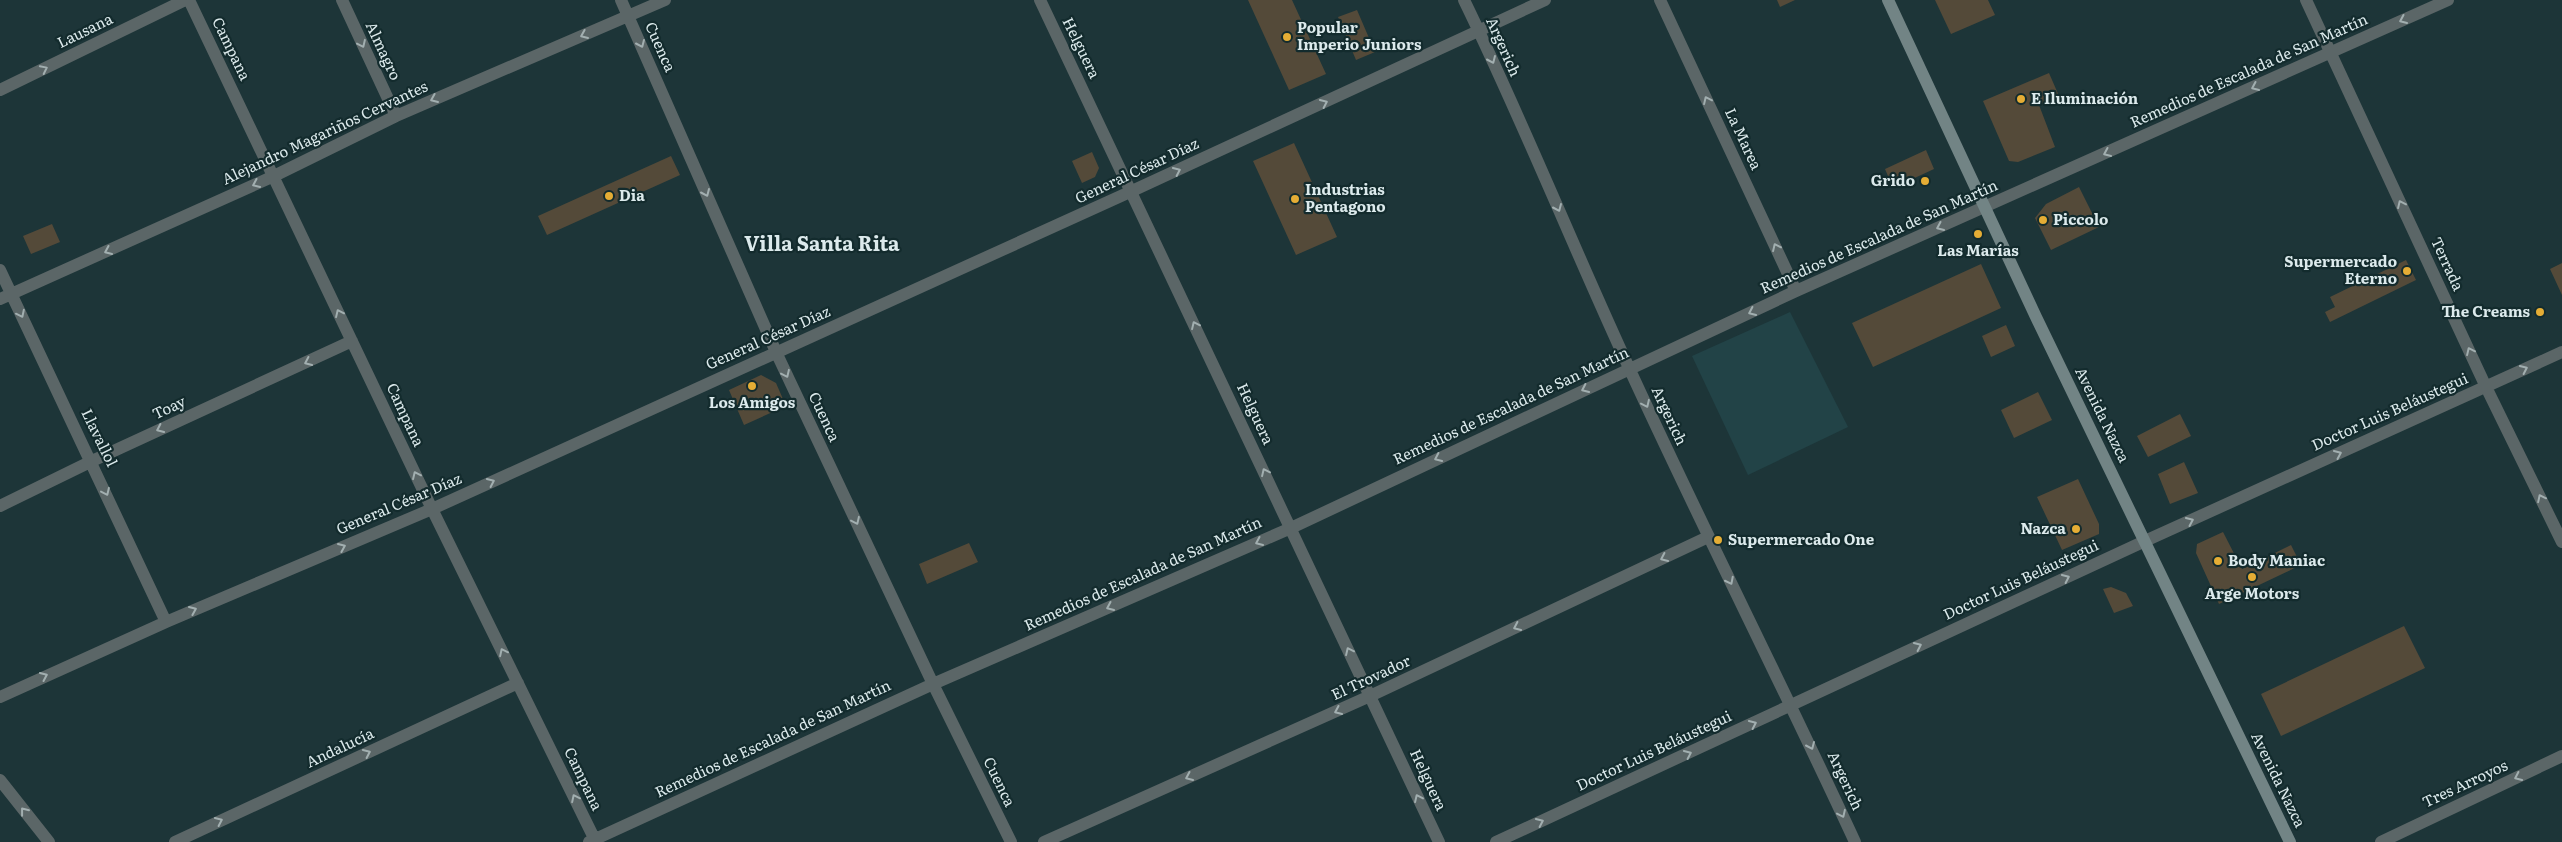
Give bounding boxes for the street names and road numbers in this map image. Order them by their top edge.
street label: Lausana [53,6,117,53]
street label: Remedios de Escalada de San Martín [2126,7,2371,133]
street label: Campana [207,13,258,85]
street label: Helguera [1058,13,1107,83]
street label: Argerich [1481,13,1528,80]
street label: Almagro [361,17,408,84]
street label: Cuenca [640,18,683,76]
street label: Alejandro Magariños Cervantes [218,74,431,190]
street label: La Marea [1720,104,1769,174]
street label: General César Díaz [1071,131,1202,208]
street label: Remedios de Escalada de San Martín [1756,173,2001,299]
street label: Terrada [2426,233,2471,295]
street label: General César Díaz [701,299,833,374]
street label: Remedios de Escalada de San Martín [1389,340,1632,470]
street label: Avenida Nazca [2070,363,2137,467]
street label: Doctor Luis Beláustegui [2308,366,2471,456]
street label: Campana [382,379,432,451]
street label: Helguera [1232,379,1281,449]
street label: Argerich [1647,382,1694,449]
street label: Cuenca [804,388,847,446]
street label: Toay [148,389,189,424]
street label: Llavallol [76,404,124,470]
street label: General César Díaz [332,466,465,539]
street label: Remedios de Escalada de San Martín [1020,510,1265,636]
street label: Doctor Luis Beláustegui [1939,533,2102,625]
street label: El Trovador [1327,648,1414,705]
street label: Remedios de Escalada de San Martín [651,673,894,803]
street label: Doctor Luis Beláustegui [1572,704,1735,796]
street label: Andalucía [302,720,378,772]
street label: Avenida Nazca [2246,728,2313,832]
street label: Campana [559,743,610,815]
street label: Helguera [1405,745,1454,815]
street label: Argerich [1823,747,1870,814]
street label: Cuenca [978,753,1023,811]
street label: Tres Arroyos [2418,753,2511,812]

